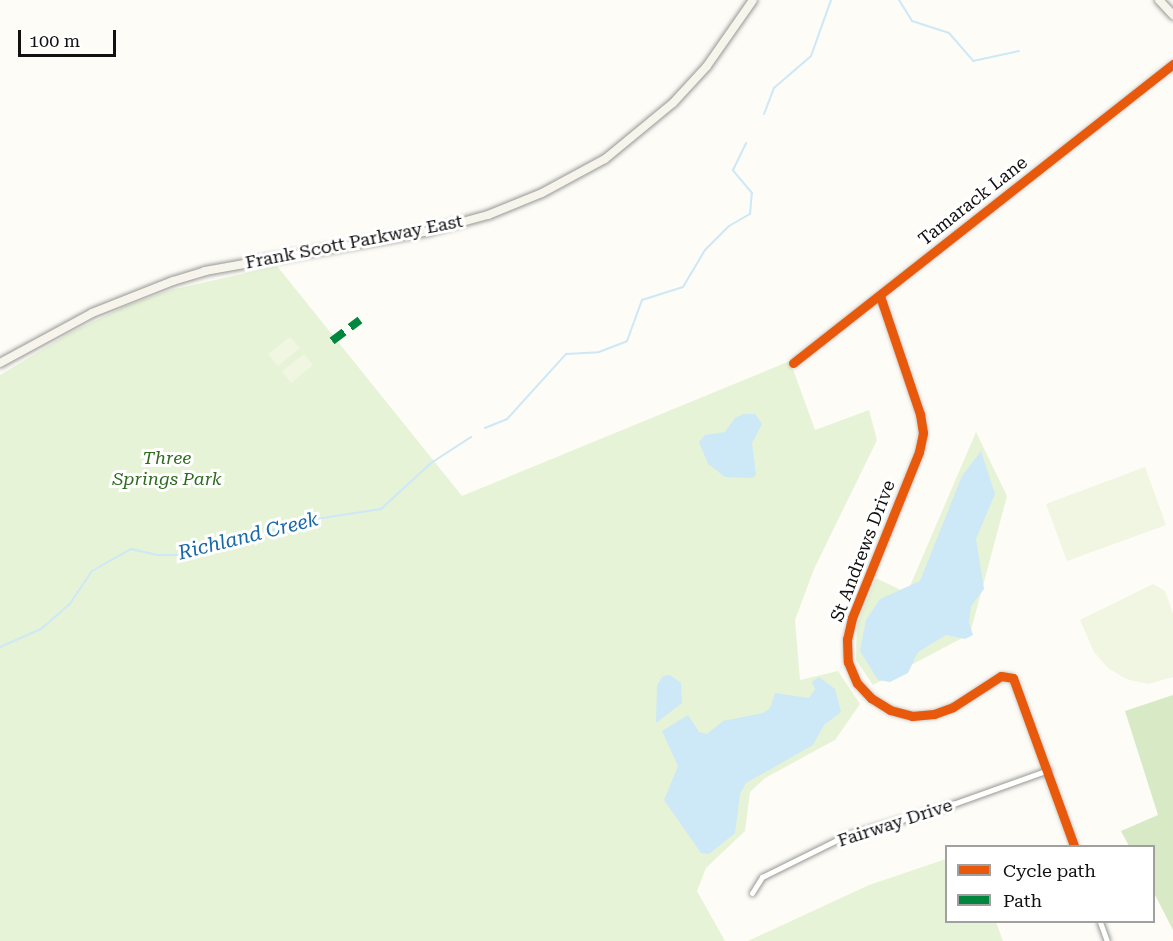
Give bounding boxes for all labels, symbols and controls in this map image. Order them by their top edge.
scale bar [21,18,118,56]
text: 100 m [29,30,80,51]
street label: Tamarack Lane [914,152,1032,250]
street label: Frank Scott Parkway East [244,210,464,274]
park label: Three Springs Park [112,448,222,490]
street label: St Andrews Drive [826,477,900,625]
water label: Richland Creek [175,507,321,565]
street label: Fairway Drive [835,794,955,852]
legend [945,845,1155,923]
text: Cycle path [1003,860,1096,881]
text: Path [1003,890,1042,911]

